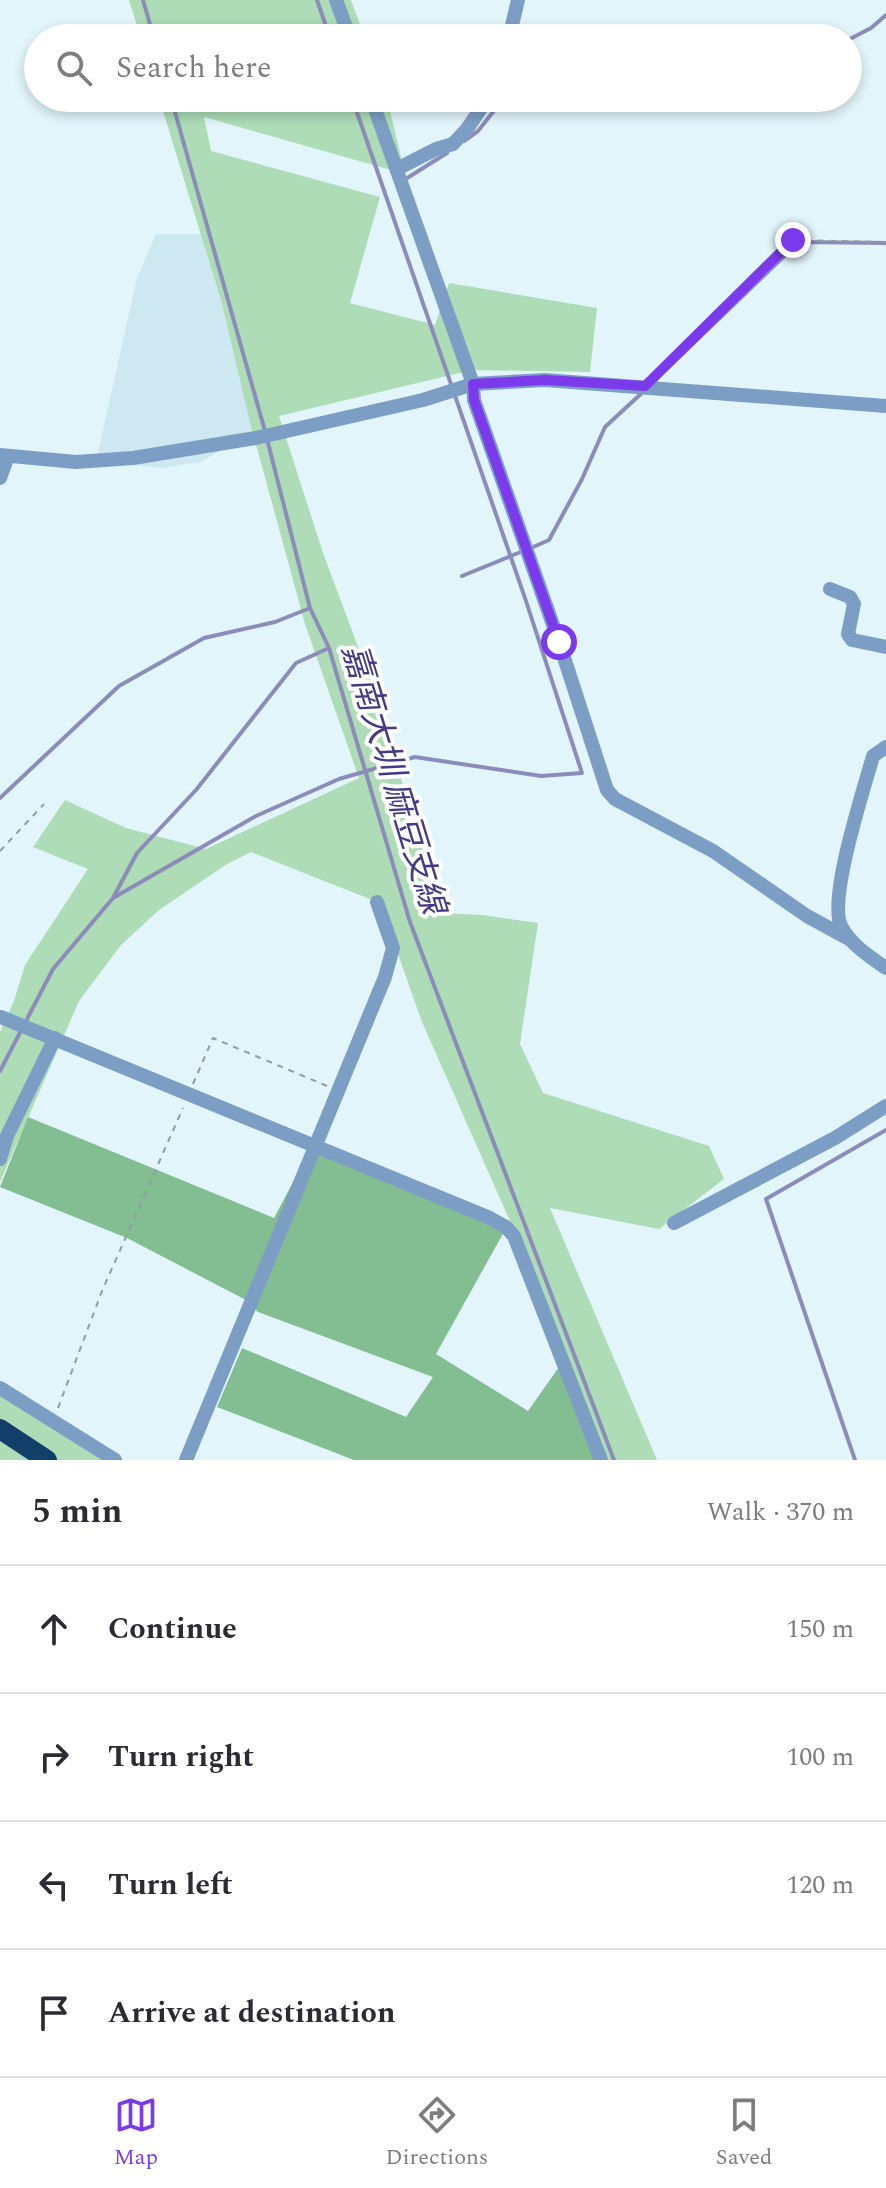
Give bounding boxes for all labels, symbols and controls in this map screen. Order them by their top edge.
search box [24,24,862,112]
text: Search here [116,45,272,91]
icon: search [52,46,96,90]
route end [775,222,811,258]
route start [541,624,577,660]
water label: 嘉南大圳 麻豆支線 [327,637,460,924]
text: 5 min [32,1486,122,1538]
text: Walk · 370 m [707,1492,854,1532]
text: Continue [108,1606,237,1652]
icon: ahead [32,1607,76,1651]
text: 150 m [786,1609,854,1649]
text: Turn right [108,1734,254,1780]
icon: right [32,1735,76,1779]
text: 100 m [786,1737,854,1777]
text: Turn left [108,1862,233,1908]
icon: left [32,1863,76,1907]
text: 120 m [786,1865,854,1905]
text: Arrive at destination [108,1990,395,2036]
icon: arrive [32,1991,76,2035]
tab: Map [114,2093,158,2174]
tab: Directions [386,2093,488,2174]
tab: Saved [716,2093,772,2174]

